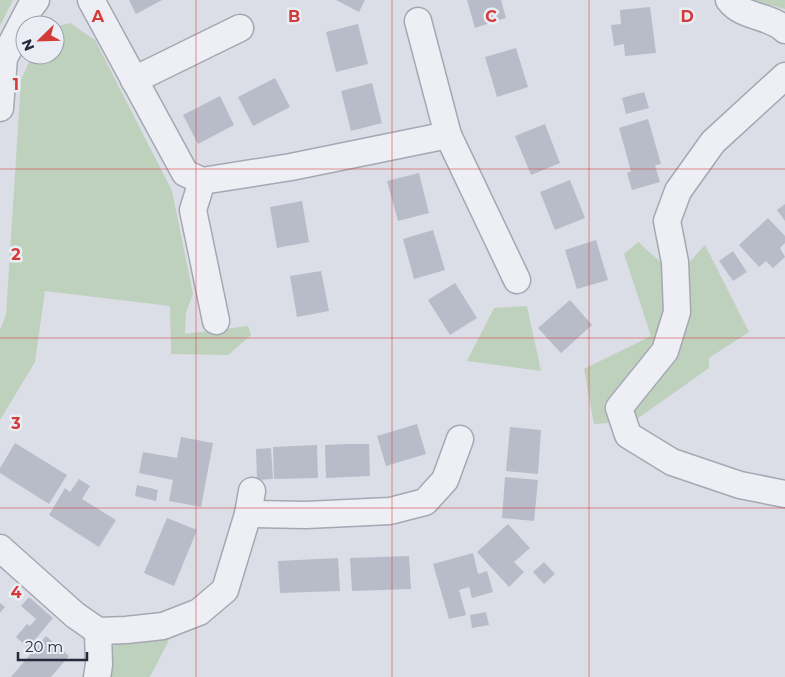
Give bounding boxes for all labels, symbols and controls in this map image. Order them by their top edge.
text: A [91,7,105,26]
text: B [288,7,300,26]
text: C [485,7,497,26]
text: D [680,7,694,26]
north arrow [15,15,65,65]
text: N [18,36,39,54]
text: 1 [13,75,19,94]
text: 2 [11,245,21,264]
text: 3 [10,414,21,433]
text: 4 [10,583,22,602]
scale bar [18,630,86,662]
text: 20 m [25,637,63,656]

